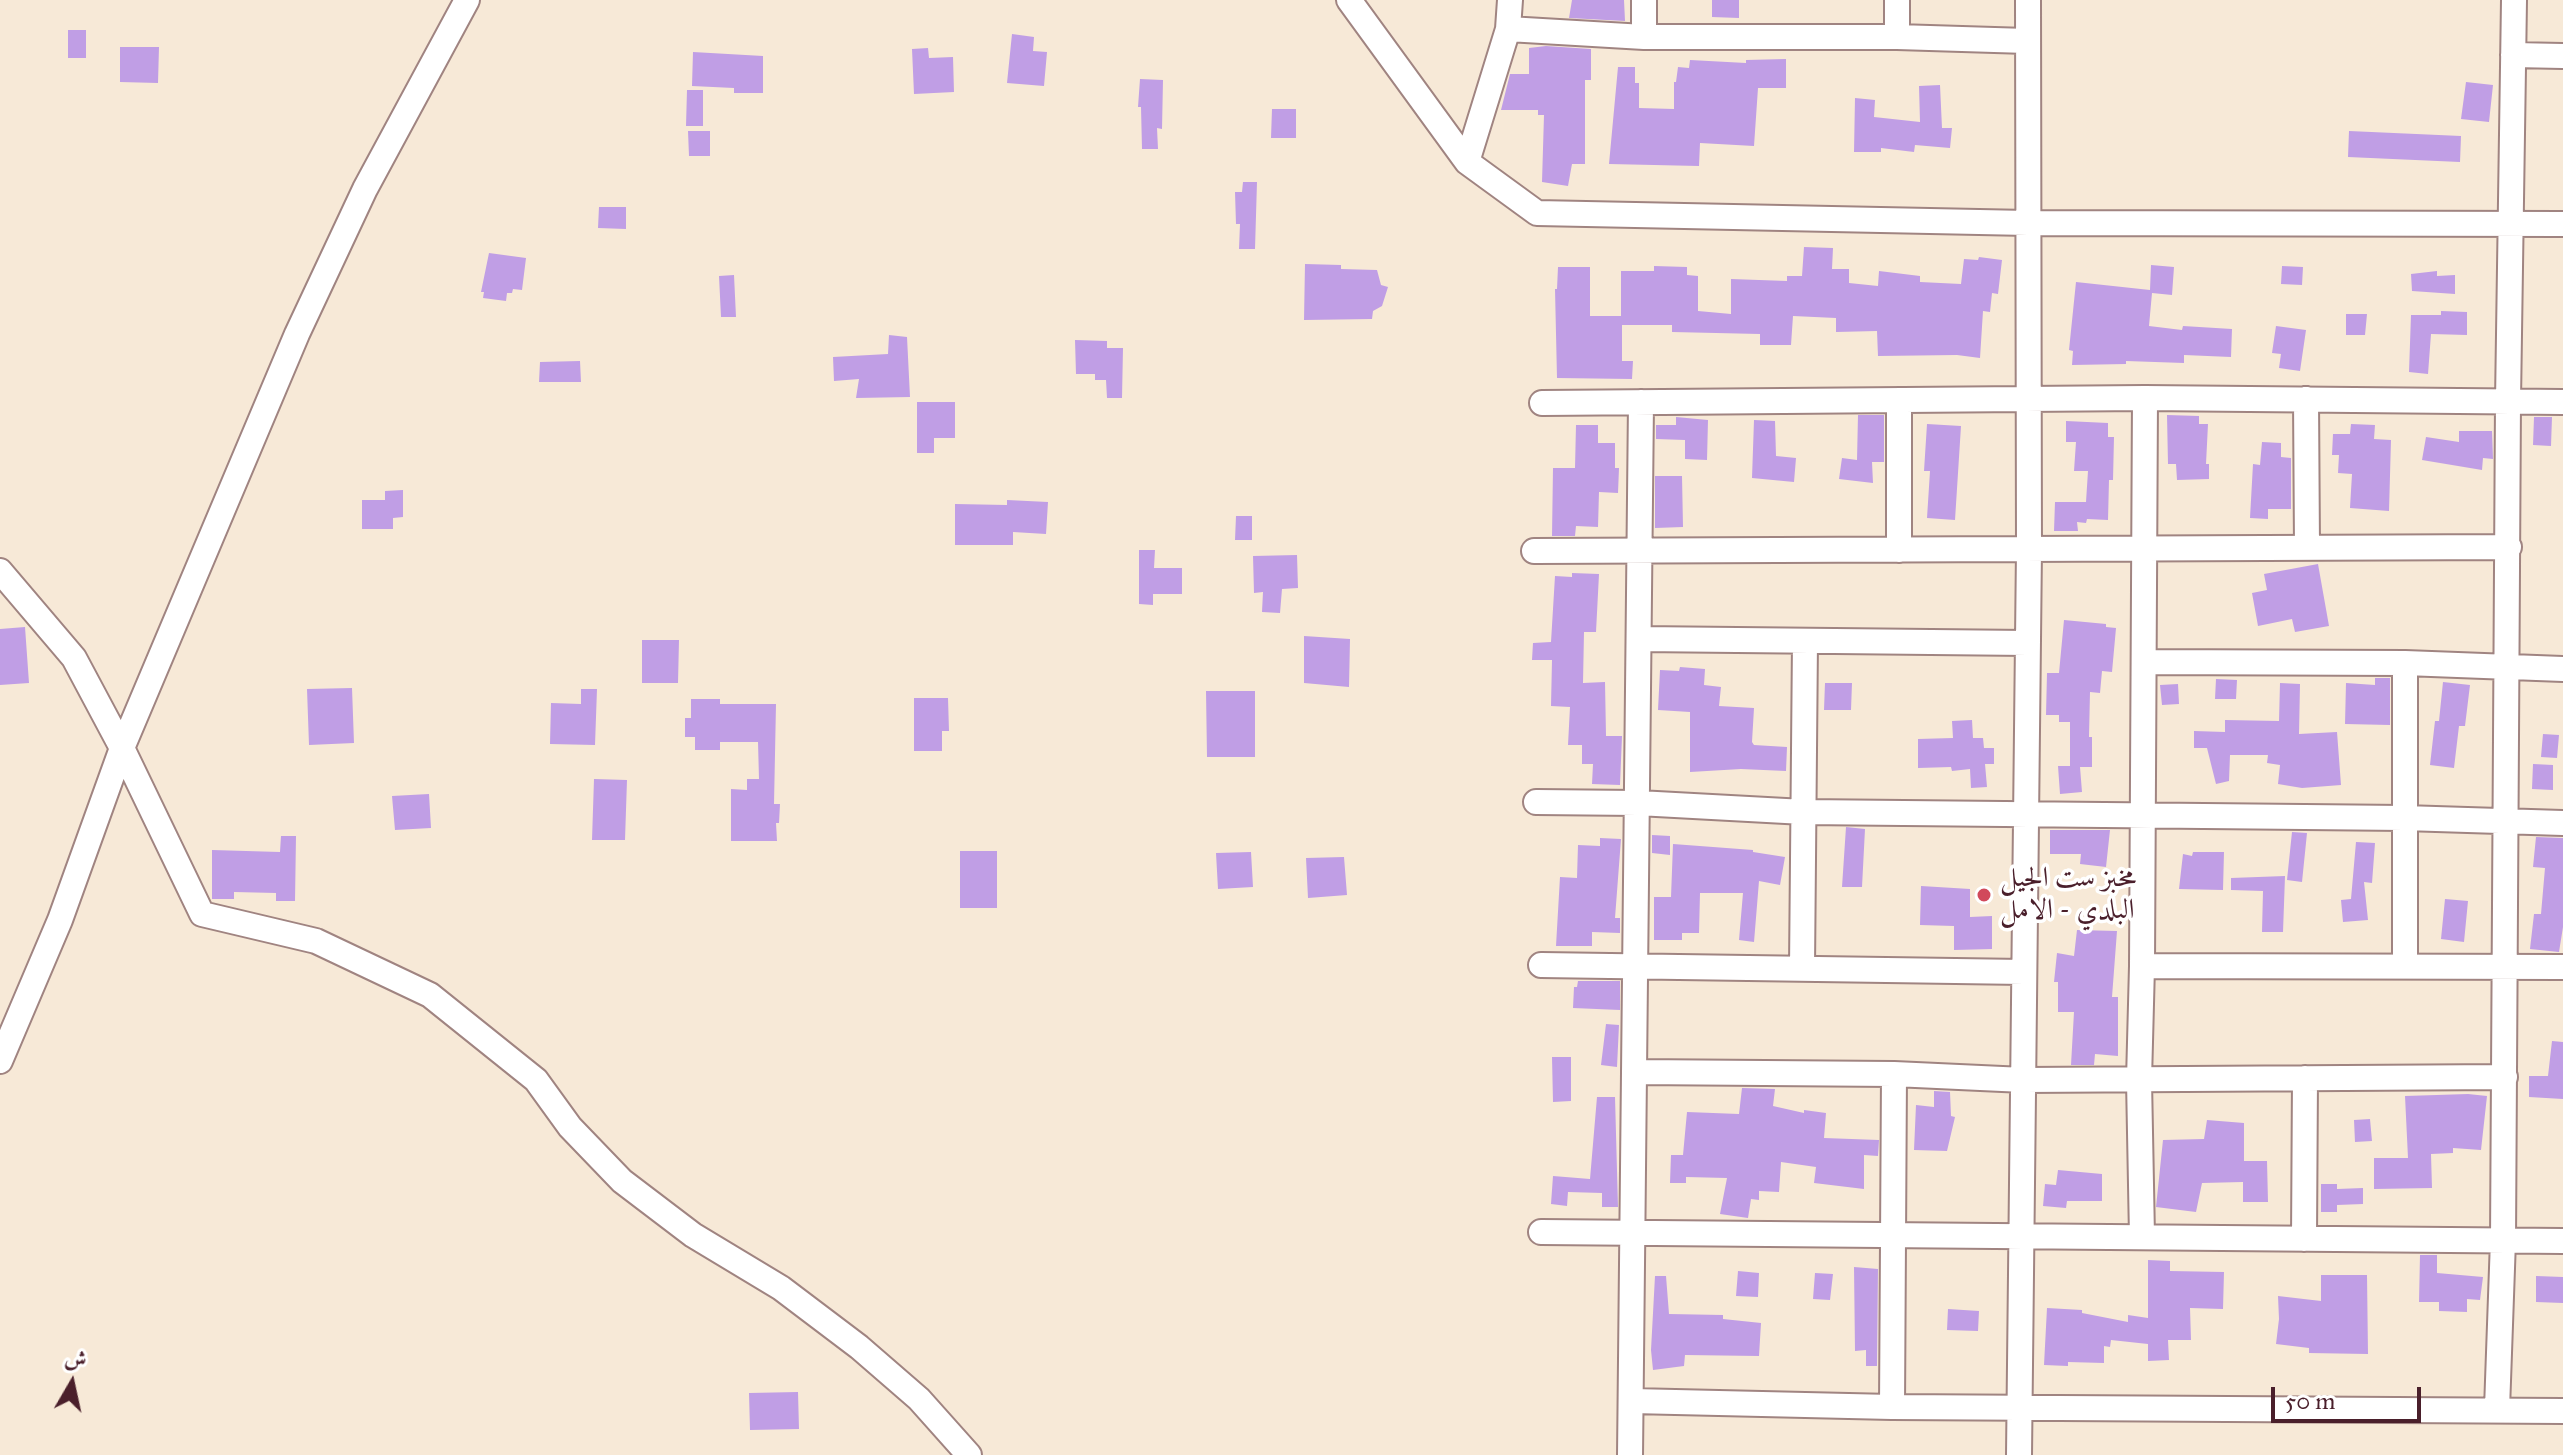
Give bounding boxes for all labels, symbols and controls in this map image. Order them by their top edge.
place label: مخبز ست الجيل البلدي - الامل [2000,862,2136,928]
marker: مخبز ست الجيل البلدي - الامل [1975,886,1993,904]
north arrow [32,1343,112,1423]
text: ش [63,1344,89,1374]
scale bar [2275,1371,2425,1421]
text: 50 m [2285,1386,2335,1416]

